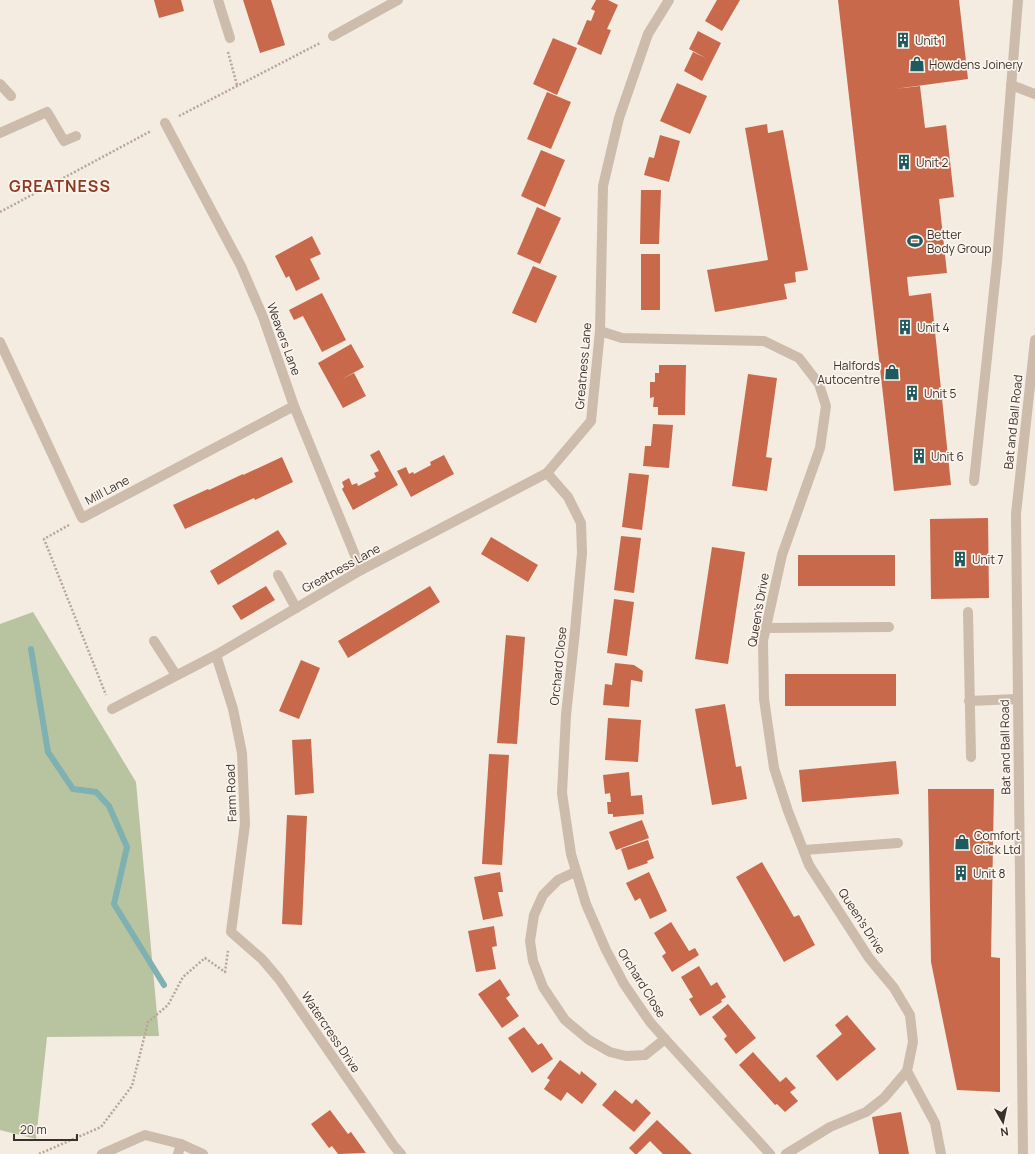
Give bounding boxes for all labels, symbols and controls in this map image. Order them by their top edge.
building icon: Unit 1 [894,31,912,49]
place label: Unit 1 [915,32,945,49]
shop icon: Howdens Joinery [908,55,926,73]
place label: Howdens Joinery [929,56,1024,73]
building icon: Unit 2 [895,153,913,171]
place label: Unit 2 [916,154,949,171]
district label: GREATNESS [9,175,111,197]
place label: Better Body Group [927,226,991,257]
sports icon: Better Body Group [906,232,924,250]
street label: Weavers Lane [263,300,305,378]
building icon: Unit 4 [896,318,914,336]
place label: Unit 4 [917,319,950,336]
street label: Greatness Lane [571,322,595,410]
place label: Halfords Autocentre [817,357,880,388]
shop icon: Halfords Autocentre [883,363,901,381]
street label: Bat and Ball Road [1000,374,1026,470]
building icon: Unit 5 [903,384,921,402]
place label: Unit 5 [924,385,957,402]
building icon: Unit 6 [910,447,928,465]
place label: Unit 6 [931,448,964,465]
street label: Mill Lane [82,471,132,509]
street label: Greatness Lane [299,539,383,597]
building icon: Unit 7 [951,550,969,568]
place label: Unit 7 [972,551,1004,568]
street label: Queen's Drive [743,572,773,648]
street label: Orchard Close [545,626,571,706]
street label: Bat and Ball Road [996,699,1014,795]
street label: Farm Road [221,764,241,822]
place label: Comfort Click Ltd [974,827,1021,858]
shop icon: Comfort Click Ltd [953,833,971,851]
building icon: Unit 8 [952,864,970,882]
place label: Unit 8 [973,865,1006,882]
street label: Queen's Drive [835,885,889,957]
street label: Orchard Close [614,945,670,1021]
street label: Watercress Drive [298,988,364,1076]
north arrow [983,1102,1023,1142]
scale bar [14,1116,77,1142]
text: 20 m [20,1121,47,1138]
text: N [999,1124,1010,1140]

